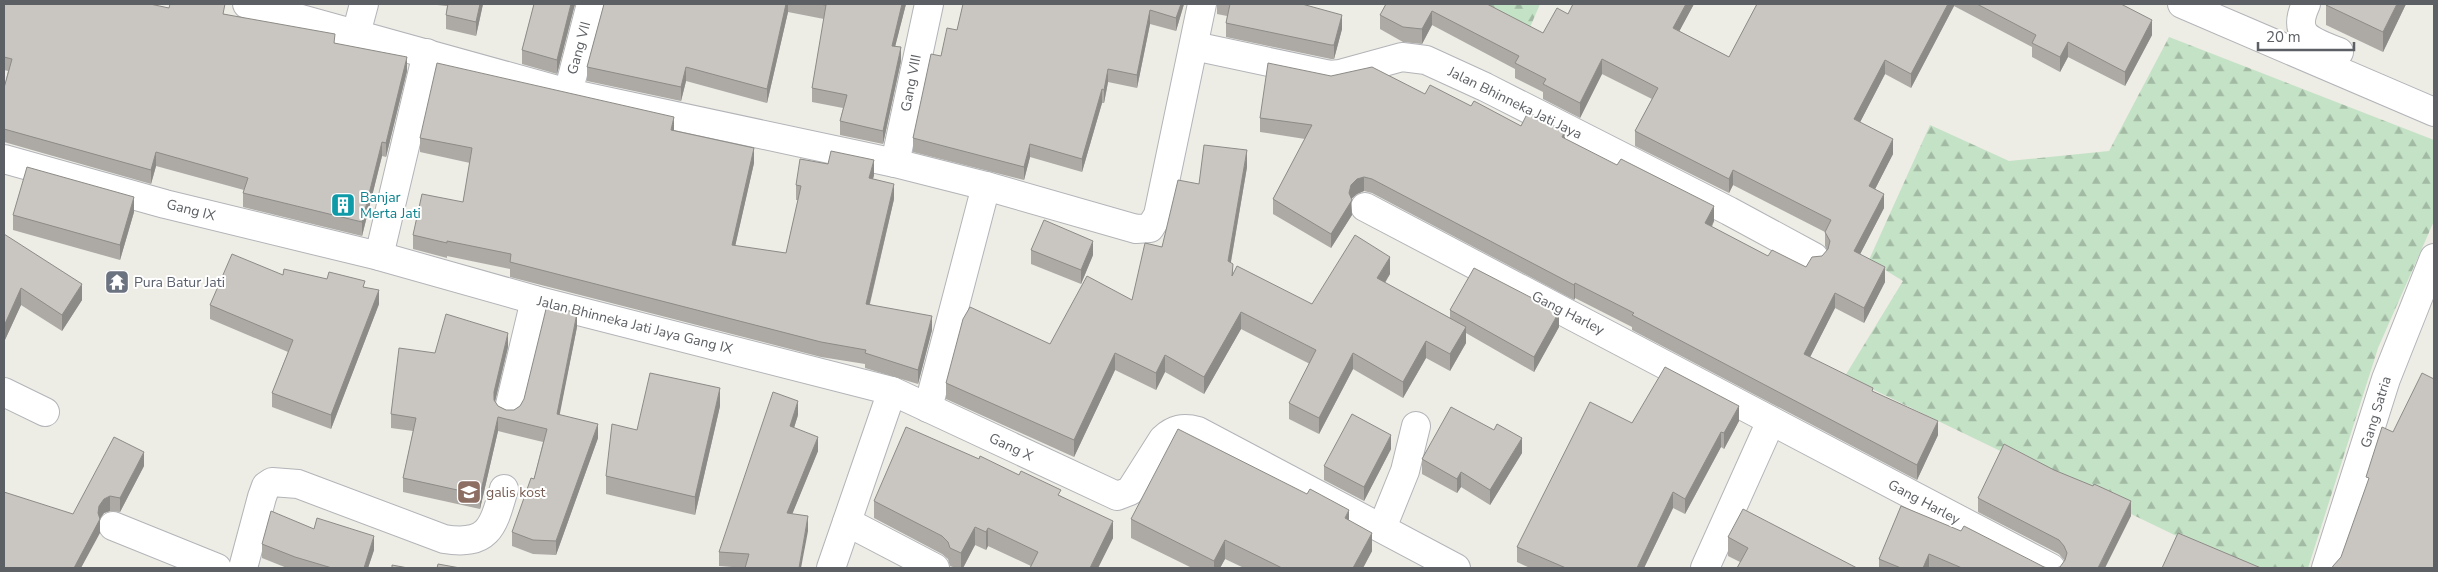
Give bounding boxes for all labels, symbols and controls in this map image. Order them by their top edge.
street label: Gang VII [563,19,595,77]
scale bar [2258,20,2354,52]
text: 20 m [2266,27,2301,47]
street label: Gang VIII [896,53,926,113]
street label: Jalan Bhinneka Jati Jaya [1444,62,1585,144]
place label: Banjar Merta Jati [360,188,421,223]
building icon: Banjar Merta Jati [330,192,356,218]
street label: Gang IX [164,195,218,225]
temple icon: Pura Batur Jati [104,269,130,295]
place label: Pura Batur Jati [134,273,225,292]
street label: Gang Harley [1528,287,1608,340]
street label: Jalan Bhinneka Jati Jaya Gang IX [534,291,735,358]
street label: Gang Satria [2356,374,2396,450]
street label: Gang X [986,429,1036,465]
street label: Gang Harley [1885,475,1964,529]
school or university icon: galis kost [456,479,482,505]
place label: galis kost [486,483,546,502]

